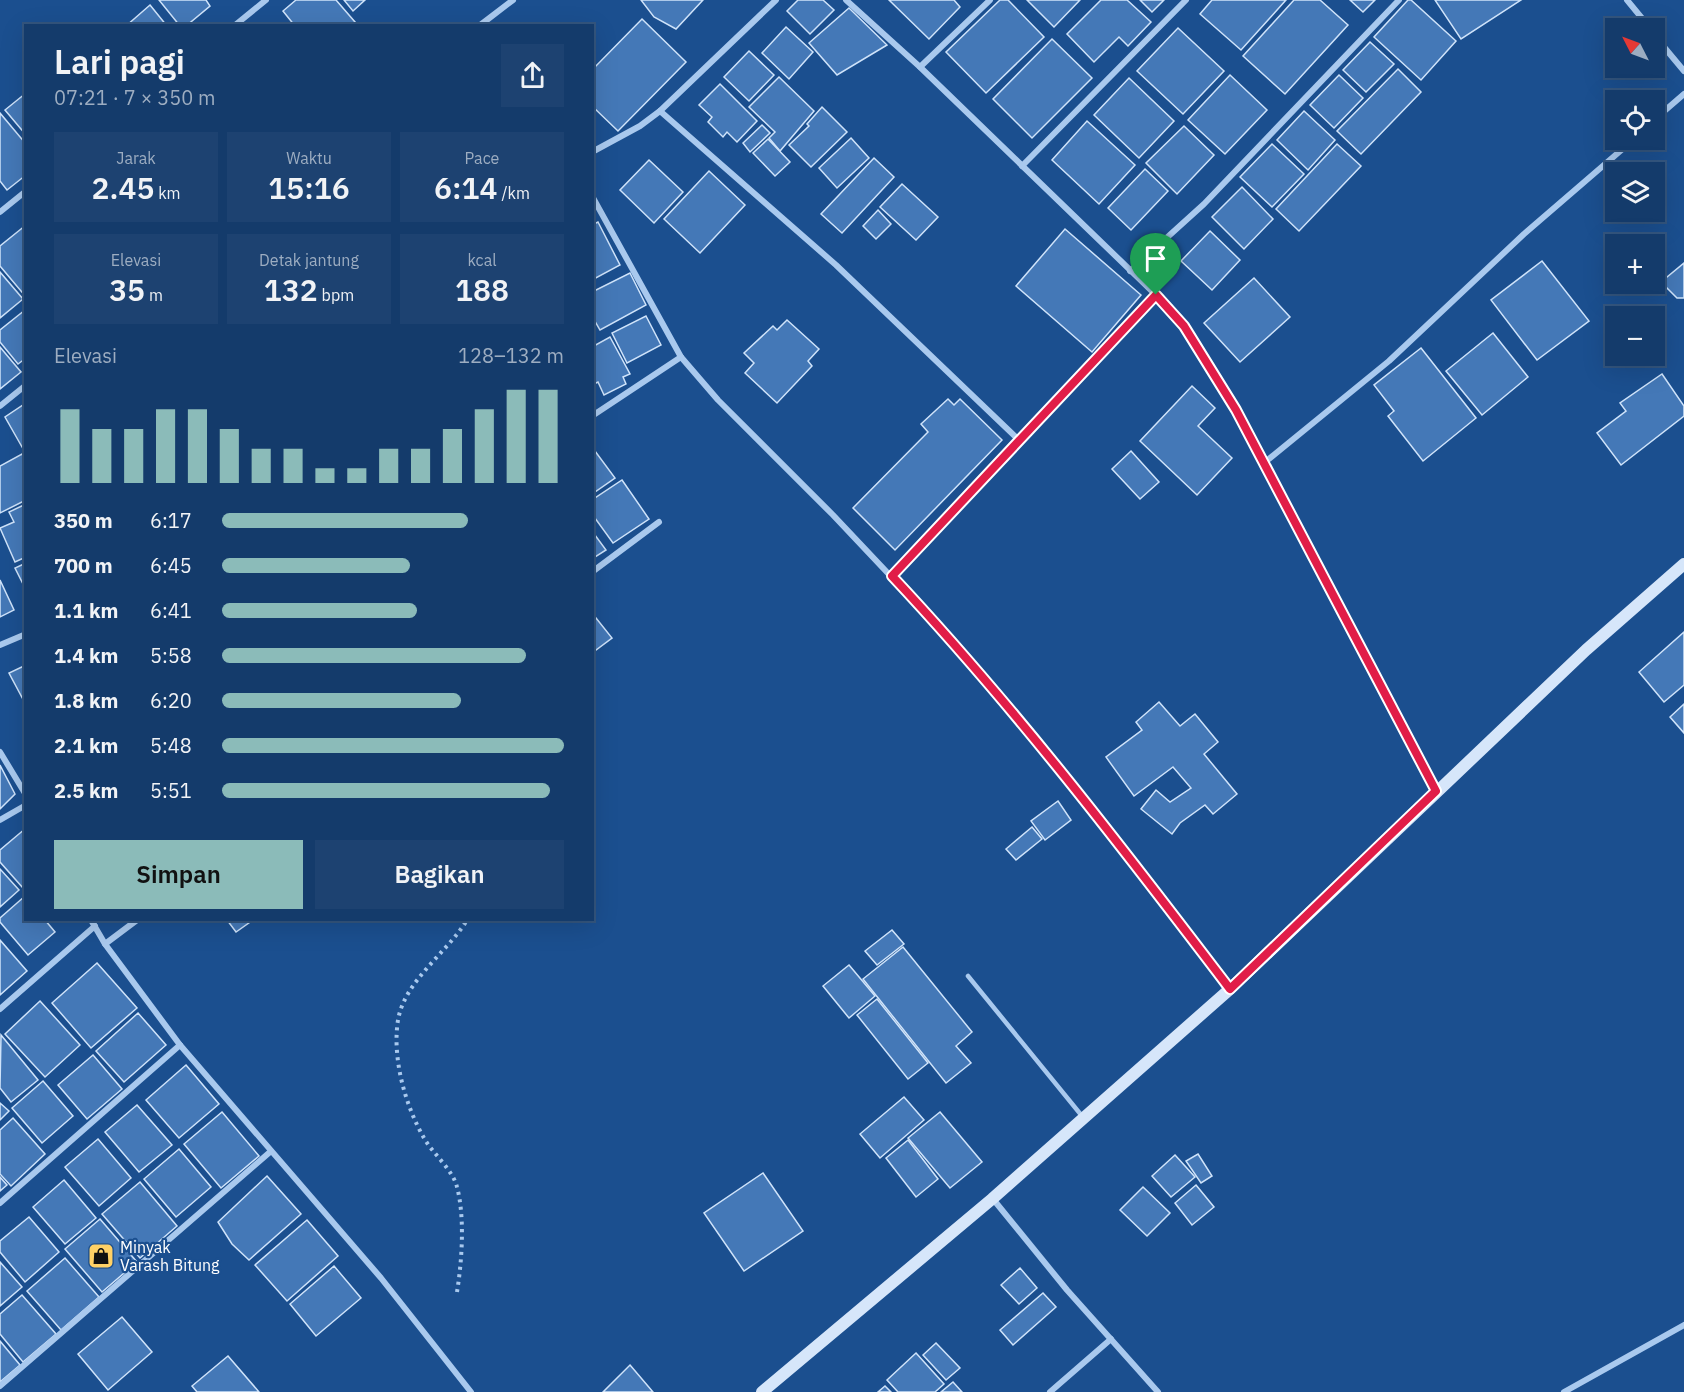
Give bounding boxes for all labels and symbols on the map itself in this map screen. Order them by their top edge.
north arrow [1605,18,1665,78]
pin [1130,233,1181,295]
place label: Minyak Varash Bitung [120,1237,220,1275]
shop icon: Minyak Varash Bitung [86,1241,116,1271]

